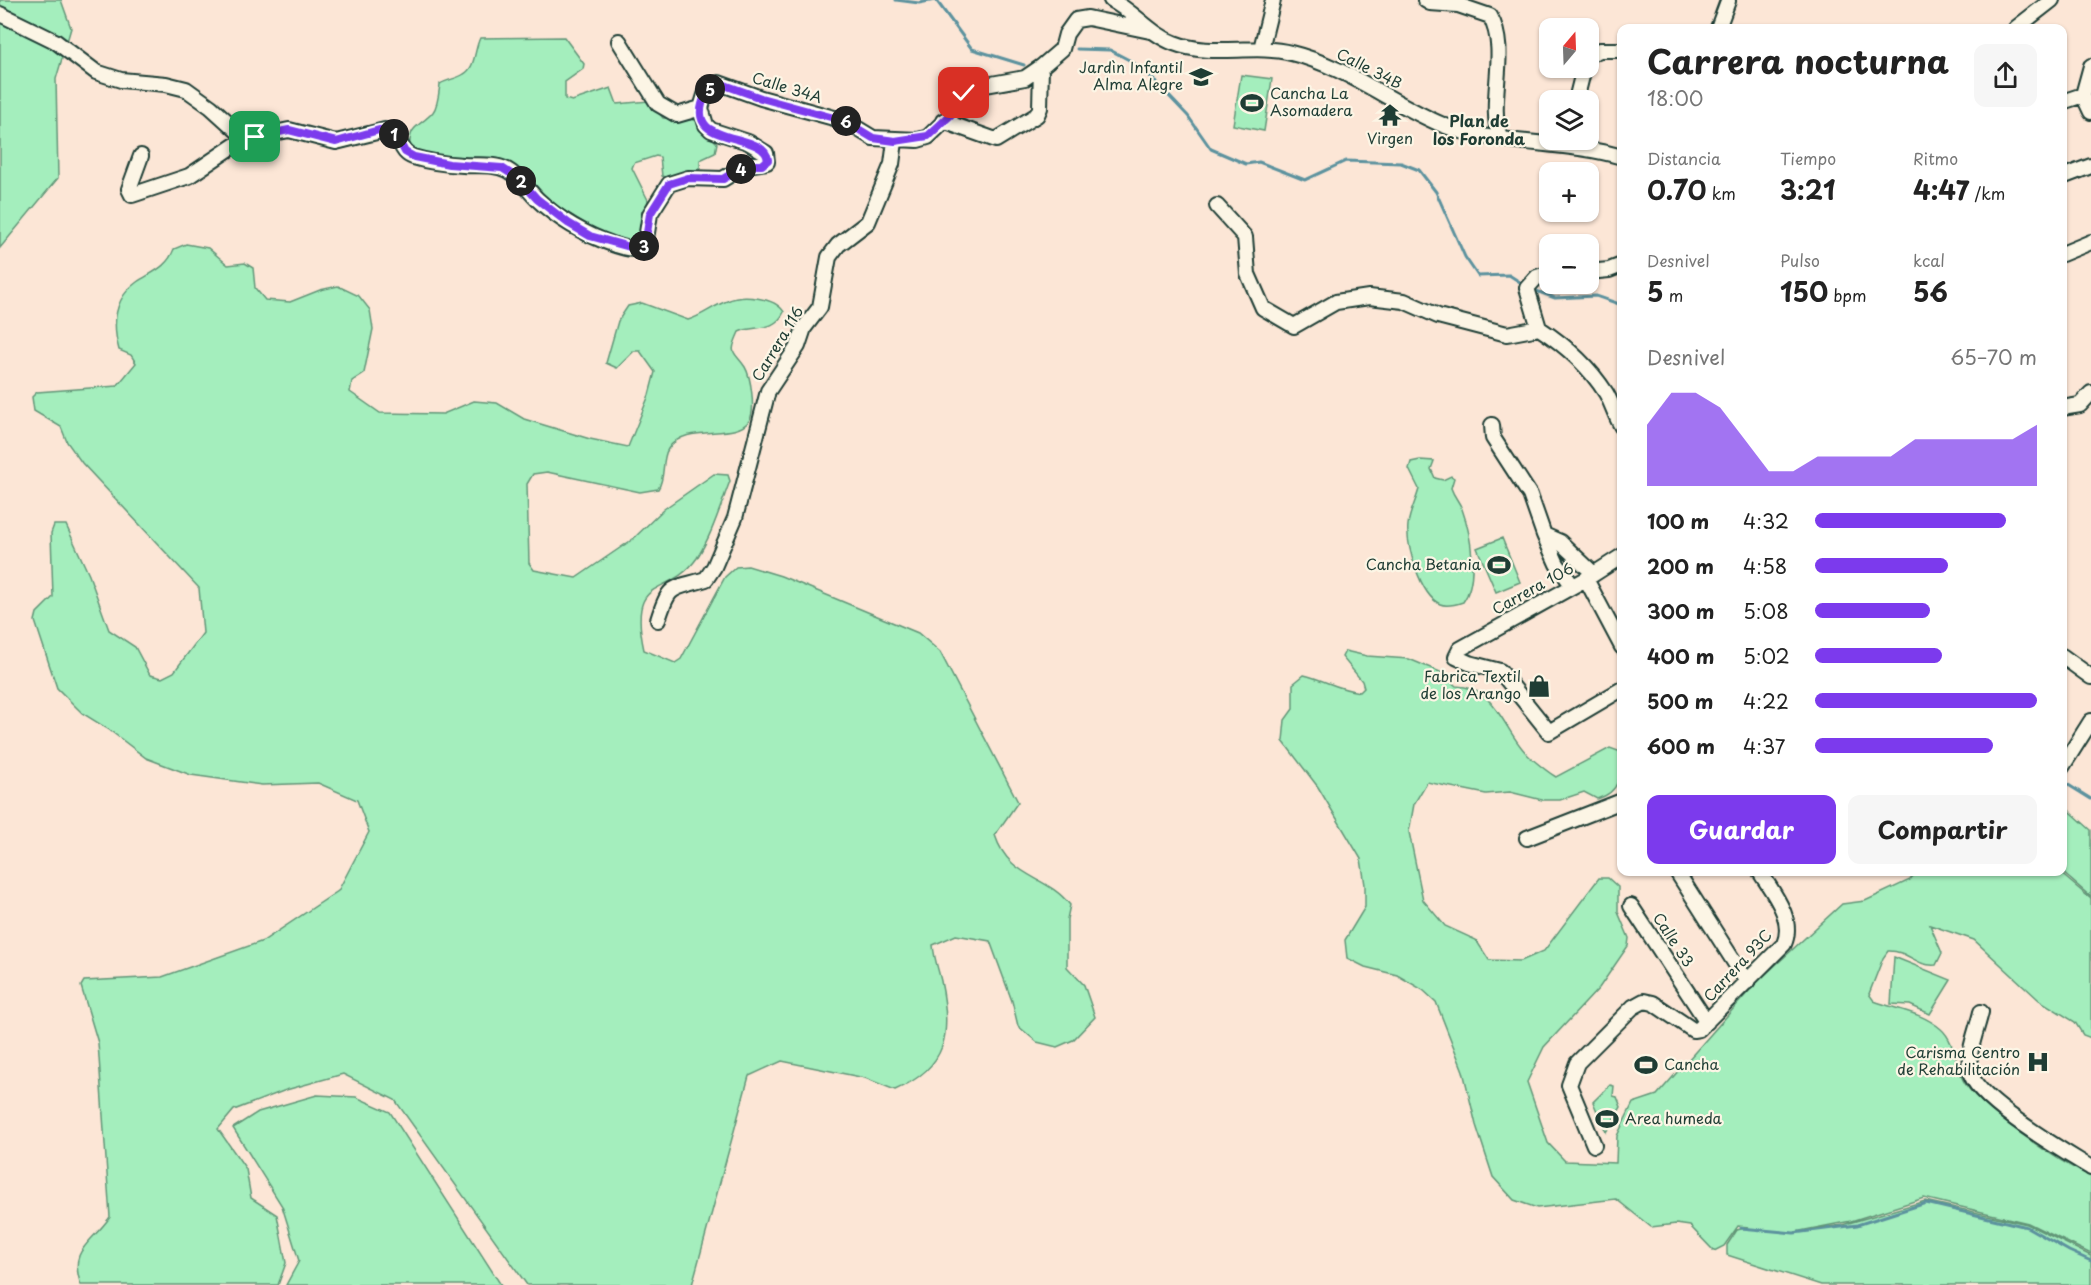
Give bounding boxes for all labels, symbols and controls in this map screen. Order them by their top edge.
north arrow [1539,18,1599,78]
map controls [1539,18,1599,294]
text: Carrera nocturna [1647,35,1949,85]
street label: Calle 34B [1333,41,1406,94]
button: share [1974,44,2037,107]
place label: Jardìn Infantil Alma Alegre [1079,55,1183,95]
school or university icon: Jardìn Infantil Alma Alegre [1188,64,1214,90]
street label: Calle 34A [750,65,825,108]
pin [938,67,989,118]
pin: 5 [695,74,725,104]
icon: check [947,76,980,109]
text: 5 [705,77,715,101]
place label: Cancha La Asomadera [1270,81,1353,121]
text: 18:00 [1647,83,1704,113]
sports icon: Cancha La Asomadera [1239,90,1265,116]
button: layers [1539,90,1599,150]
temple icon: Virgen [1377,102,1403,128]
pin: 6 [831,106,861,136]
district label: Plan de los Foronda [1433,108,1525,150]
text: 6 [840,109,852,133]
pin [229,111,280,162]
pin: 1 [379,119,409,149]
icon: arrive [238,120,271,153]
text: 1 [390,122,398,146]
place label: Virgen [1367,126,1413,149]
text: Distancia [1647,146,1721,170]
text: Tiempo [1780,146,1836,170]
text: Ritmo [1913,146,1958,170]
pin: 4 [726,154,756,184]
text: 4 [736,157,746,181]
button: + [1539,162,1599,222]
pin: 2 [506,166,536,196]
text: 2 [515,169,527,193]
text: 0.70 [1647,170,1706,209]
text: 3:21 [1780,170,1835,209]
text: 4:47 [1913,170,1969,209]
text: km [1706,181,1736,205]
text: /km [1969,181,2005,205]
pin: 3 [629,231,659,261]
text: 3 [639,234,649,258]
button: − [1539,234,1599,294]
text: Desnivel [1647,248,1709,272]
text: Pulso [1780,248,1820,272]
text: kcal [1913,248,1945,272]
text: 5 [1647,272,1664,311]
text: 150 [1780,272,1828,311]
text: 56 [1913,272,1948,311]
text: m [1664,283,1683,307]
text: bpm [1828,283,1867,307]
street label: Carrera 116 [745,301,808,385]
text: Desnivel [1647,342,1725,372]
text: 65–70 m [1950,342,2037,372]
text: 100 m [1647,506,1709,536]
text: 4:32 [1743,506,1789,536]
text: 200 m [1647,551,1714,581]
text: 4:58 [1743,551,1787,581]
place label: Cancha Betania [1366,552,1482,575]
sports icon: Cancha Betania [1486,552,1512,578]
street label: Carrera 106 [1487,556,1577,620]
text: 300 m [1647,596,1715,626]
text: 5:08 [1743,596,1789,626]
text: 400 m [1647,641,1715,671]
text: 5:02 [1743,641,1790,671]
place label: Fabrica Textil de los Arango [1420,664,1521,704]
shop icon: Fabrica Textil de los Arango [1526,673,1552,699]
text: 500 m [1647,686,1714,716]
text: 4:22 [1743,686,1789,716]
text: 600 m [1647,731,1715,761]
text: 4:37 [1743,731,1785,761]
button: Guardar [1647,795,1836,864]
button: Compartir [1848,795,2037,864]
street label: Calle 33 [1648,907,1701,971]
street label: Carrera 93C [1697,924,1777,1006]
place label: Carisma Centro de Rehabilitación [1897,1040,2020,1080]
hospital icon: Carisma Centro de Rehabilitación [2025,1049,2051,1075]
sports icon: Cancha [1633,1052,1659,1078]
place label: Cancha [1664,1052,1719,1075]
sports icon: Area humeda [1594,1106,1620,1132]
place label: Area humeda [1625,1106,1723,1129]

